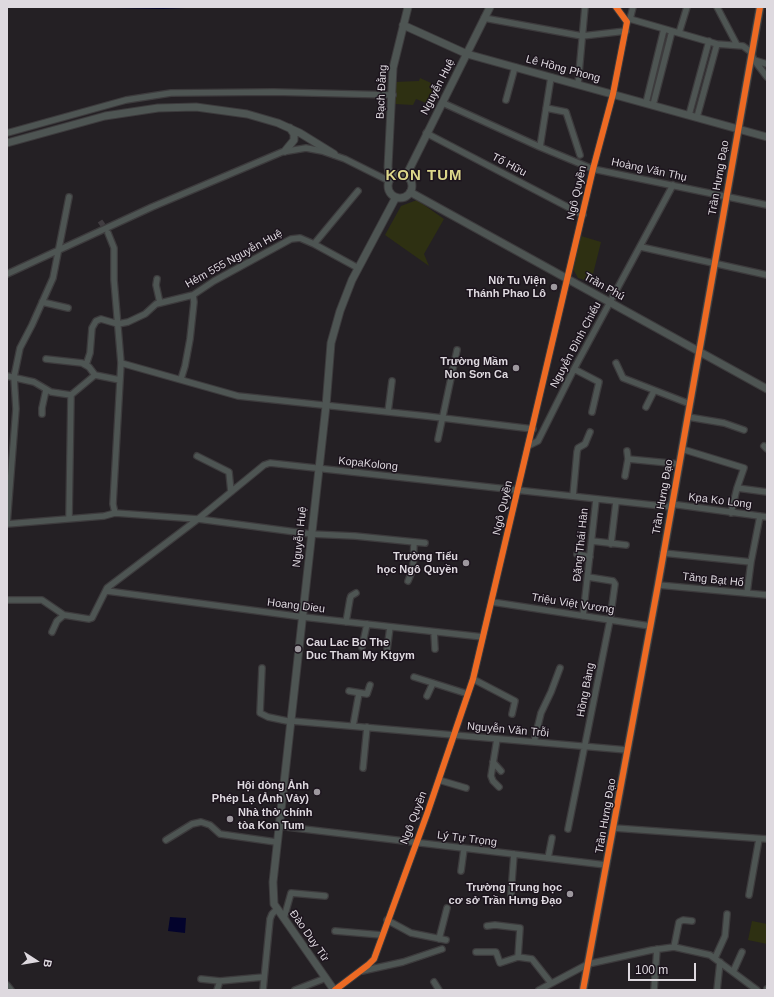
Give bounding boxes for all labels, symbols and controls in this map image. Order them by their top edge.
street label: Lê Hồng Phong [524,53,602,85]
street label: Nguyễn Huệ [418,57,458,117]
street label: Bạch Đằng [374,64,390,120]
street label: Trần Hưng Đạo [706,139,732,217]
street label: Tố Hữu [489,150,529,180]
street label: Hoàng Văn Thụ [610,156,688,184]
street label: Ngô Quyền [564,164,590,222]
district label: KON TUM [386,167,462,185]
street label: Hẻm 555 Nguyễn Huệ [183,227,285,291]
street label: Trần Phú [581,270,627,304]
place label: Nữ Tu Viện Thánh Phao Lô [467,274,546,300]
marker: Nữ Tu Viện Thánh Phao Lô [549,282,559,292]
street label: Nguyễn Đình Chiểu [548,300,604,390]
place label: Trường Mầm Non Sơn Ca [440,355,508,381]
marker: Trường Mầm Non Sơn Ca [511,363,521,373]
street label: KopaKolong [338,454,398,474]
street label: Trần Hưng Đạo [650,458,676,536]
street label: Ngô Quyền [490,479,516,537]
street label: Kpa Ko Long [688,491,752,511]
street label: Nguyễn Huệ [290,506,310,568]
street label: Đặng Thái Hân [571,508,591,582]
place label: Trường Tiểu học Ngô Quyền [377,550,458,576]
marker: Trường Tiểu học Ngô Quyền [461,558,471,568]
street label: Tăng Bạt Hổ [682,570,744,590]
street label: Triệu Việt Vương [531,591,615,617]
street label: Hoang Dieu [266,596,326,616]
place label: Cau Lac Bo The Duc Tham My Ktgym [306,636,415,662]
marker: Cau Lac Bo The Duc Tham My Ktgym [293,644,303,654]
street label: Hồng Bàng [574,662,598,718]
street label: Nguyễn Văn Trỗi [467,720,549,740]
street label: Trần Hưng Đạo [593,777,619,855]
place label: Hội dòng Ảnh Phép Lạ (Ảnh Vảy) [212,779,309,805]
marker: Hội dòng Ảnh Phép Lạ (Ảnh Vảy) [312,787,322,797]
street label: Ngô Quyền [398,790,430,846]
place label: Nhà thờ chính tòa Kon Tum [238,806,312,832]
marker: Nhà thờ chính tòa Kon Tum [225,814,235,824]
street label: Lý Tự Trọng [436,829,498,849]
place label: Trường Trung học cơ sở Trần Hưng Đạo [449,881,562,907]
marker: Trường Trung học cơ sở Trần Hưng Đạo [565,889,575,899]
street label: Đào Duy Từ [286,908,332,964]
north arrow [16,941,56,981]
scale bar [630,955,698,981]
text: B [41,958,54,969]
text: 100 m [635,963,668,977]

